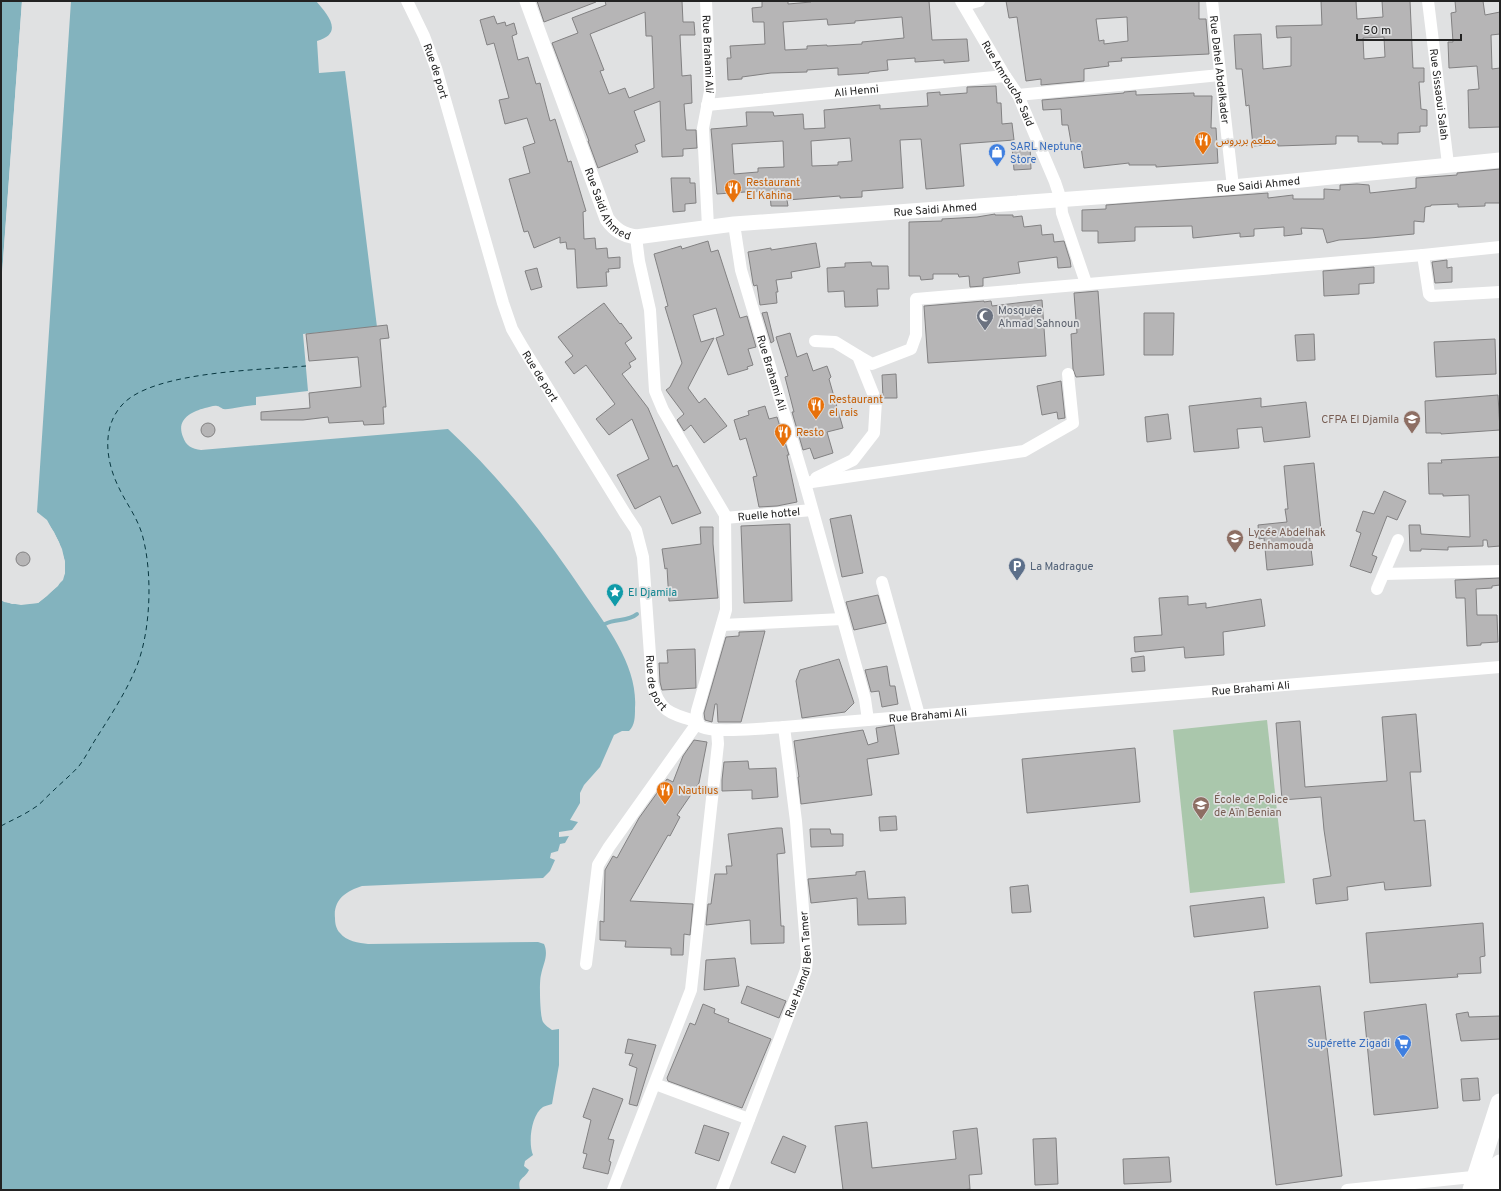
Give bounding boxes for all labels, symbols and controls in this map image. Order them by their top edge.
street label: Rue Brahami Ali [699,14,716,94]
street label: Rue Dahel Abdelkader [1206,15,1232,125]
scale bar [1357,16,1461,42]
text: 50 m [1363,23,1391,39]
street label: Rue Amrouche Said [978,38,1037,129]
street label: Rue de port [419,42,450,101]
street label: Rue Sissaoui Salah [1426,48,1451,141]
street label: Ali Henni [833,82,879,101]
restaurant icon: مطعم بربروس [1193,130,1213,155]
place label: مطعم بربروس [1216,134,1277,149]
place label: SARL Neptune Store [1010,140,1082,167]
shop icon: SARL Neptune Store [987,142,1007,167]
street label: Rue Saidi Ahmed [581,166,632,244]
street label: Rue Saidi Ahmed [1216,174,1301,196]
place label: Restaurant El Kahina [746,176,800,203]
restaurant icon: Restaurant El Kahina [723,178,743,203]
street label: Rue Saidi Ahmed [893,200,978,220]
place label: Mosquée Ahmad Sahnoun [998,304,1080,331]
mosque icon: Mosquée Ahmad Sahnoun [975,306,995,331]
street label: Rue Brahami Ali [753,334,789,413]
street label: Rue de port [518,348,561,405]
place label: Restaurant el rais [829,393,883,420]
restaurant icon: Restaurant el rais [806,395,826,420]
school or university icon: CFPA El Djamila [1402,409,1422,434]
place label: CFPA El Djamila [1321,413,1399,427]
restaurant icon: Resto [773,422,793,447]
place label: Resto [796,426,824,440]
street label: Ruelle hottel [737,505,801,525]
place label: Lycée Abdelhak Benhamouda [1248,526,1326,553]
school or university icon: Lycée Abdelhak Benhamouda [1225,528,1245,553]
parking icon: La Madrague [1007,556,1027,581]
place label: La Madrague [1030,560,1094,574]
place icon: El Djamila [605,582,625,607]
place label: El Djamila [628,586,677,600]
street label: Rue de port [642,654,669,715]
street label: Rue Brahami Ali [1211,679,1290,699]
street label: Rue Brahami Ali [888,706,968,726]
restaurant icon: Nautilus [655,780,675,805]
place label: Nautilus [678,784,718,798]
place label: École de Police de Aïn Benian [1214,792,1288,820]
school or university icon: École de Police de Aïn Benian [1191,795,1211,820]
street label: Rue Hamdi Ben Tamer [783,910,815,1020]
supermarket icon: Supérette Zigadi [1393,1033,1413,1058]
place label: Supérette Zigadi [1307,1037,1390,1051]

